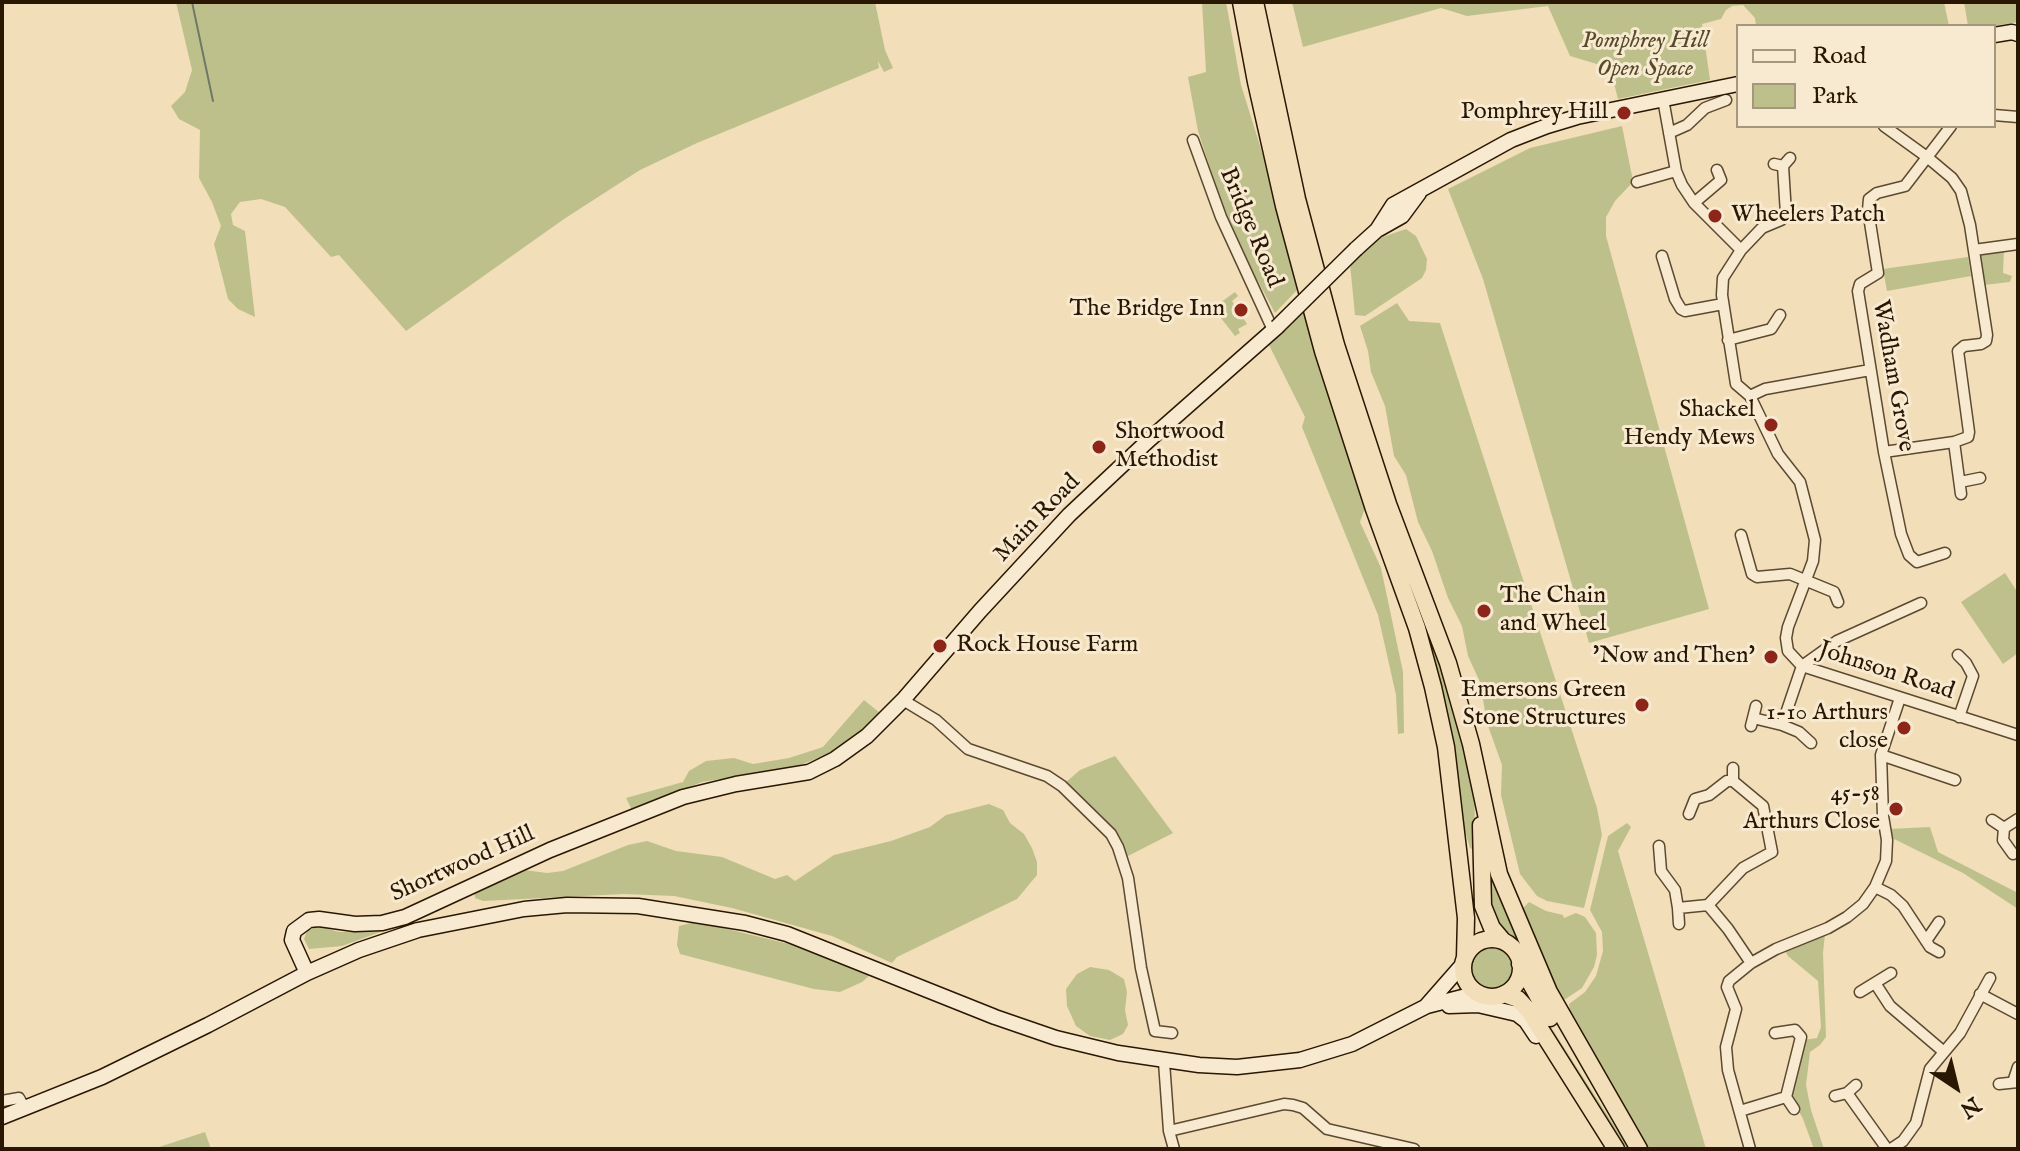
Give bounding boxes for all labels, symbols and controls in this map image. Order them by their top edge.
legend [1736,24,1996,128]
park label: Pomphrey Hill Open Space [1581,28,1709,84]
text: Road [1812,41,1866,72]
text: Park [1812,81,1858,112]
place label: Pomphrey Hill [1460,99,1608,127]
marker: Pomphrey Hill [1615,104,1633,122]
street label: Bridge Road [1212,164,1288,292]
place label: Wheelers Patch [1731,202,1885,230]
marker: Wheelers Patch [1706,207,1724,225]
place label: The Bridge Inn [1069,296,1225,324]
street label: Wadham Grove [1864,298,1920,454]
marker: The Bridge Inn [1232,301,1250,319]
place label: Shackel Hendy Mews [1624,397,1755,453]
marker: Shackel Hendy Mews [1762,416,1780,434]
place label: Shortwood Methodist [1115,419,1224,475]
marker: Shortwood Methodist [1090,438,1108,456]
street label: Main Road [989,469,1087,569]
place label: The Chain and Wheel [1500,583,1606,639]
marker: The Chain and Wheel [1475,602,1493,620]
place label: Rock House Farm [956,632,1138,660]
marker: Rock House Farm [931,637,949,655]
street label: Johnson Road [1814,637,1958,707]
place label: 'Now and Then' [1593,643,1755,671]
marker: 'Now and Then' [1762,648,1780,666]
place label: Emersons Green Stone Structures [1461,677,1626,733]
marker: Emersons Green Stone Structures [1633,696,1651,714]
place label: 1-10 Arthurs close [1766,700,1888,756]
marker: 1-10 Arthurs close [1895,719,1913,737]
place label: 45-58 Arthurs Close [1743,781,1880,837]
marker: 45-58 Arthurs Close [1887,800,1905,818]
street label: Shortwood Hill [387,820,539,910]
north arrow [1916,1047,1996,1127]
text: N [1954,1090,1986,1124]

